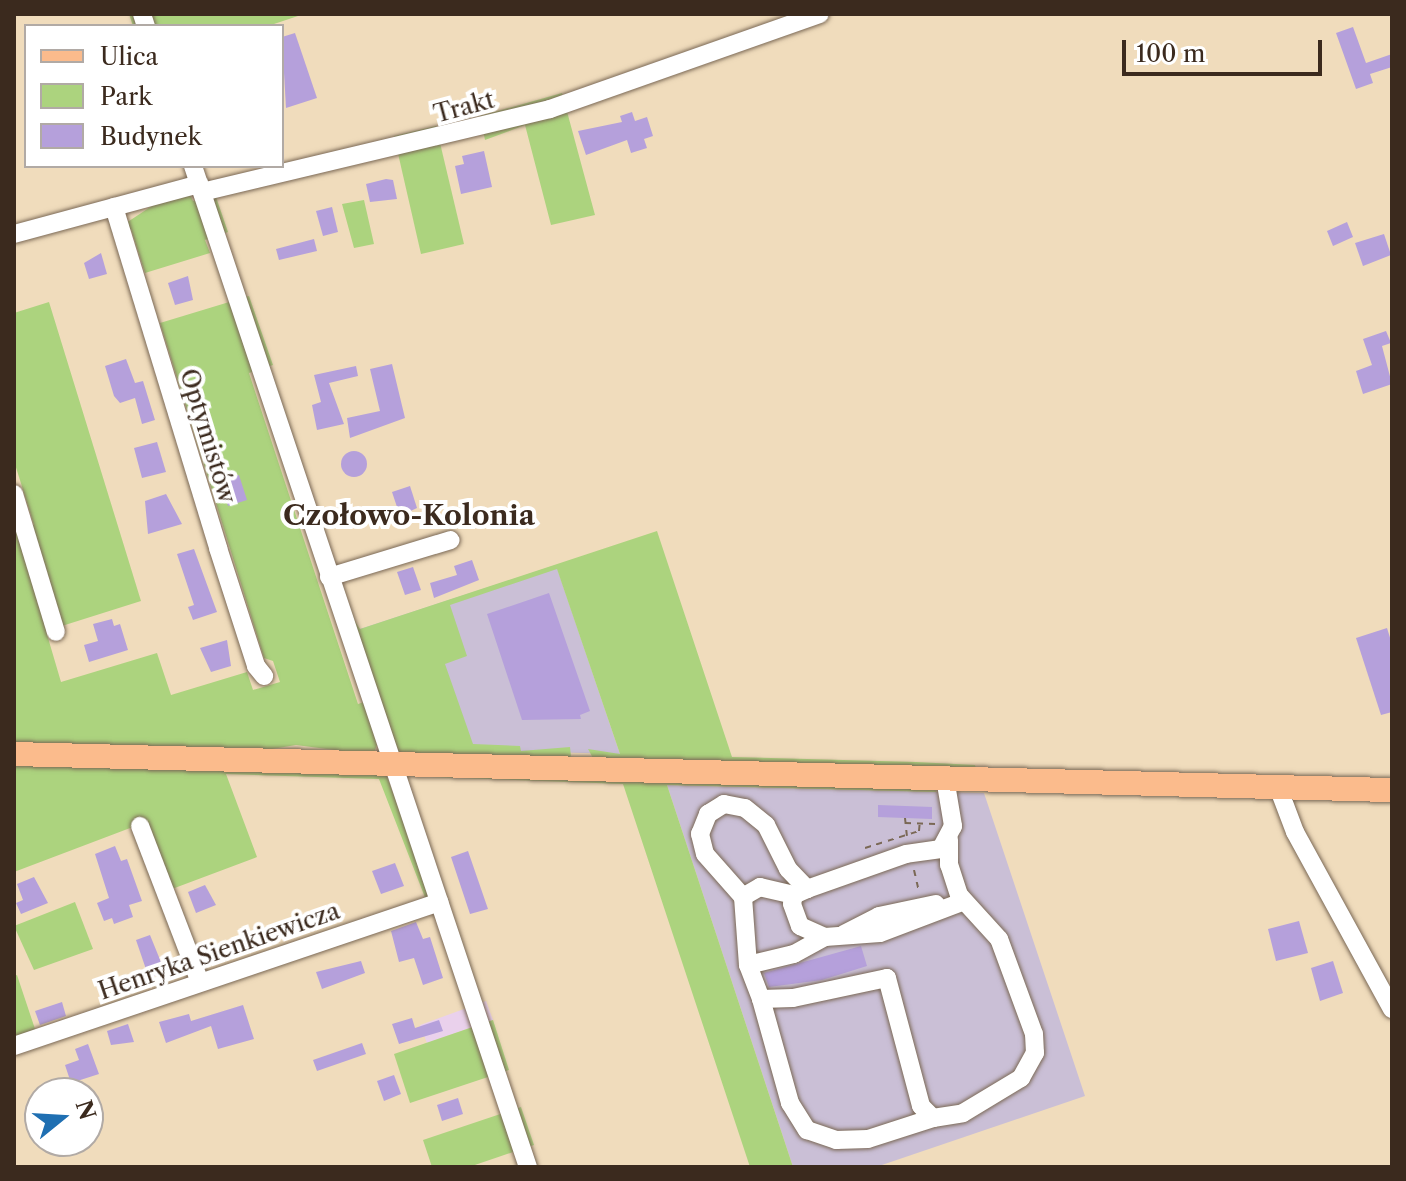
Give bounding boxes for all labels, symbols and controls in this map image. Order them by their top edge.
legend [24,24,284,168]
scale bar [1126,24,1326,74]
text: 100 m [1136,39,1205,68]
text: Ulica [100,42,158,71]
text: Park [100,82,152,111]
street label: Trakt [431,85,497,129]
text: Budynek [100,122,202,151]
street label: Optymistów [174,365,242,507]
district label: Czołowo-Kolonia [283,498,535,532]
street label: Henryka Sienkiewicza [95,896,343,1006]
north arrow [24,1077,104,1157]
text: N [70,1097,101,1123]

